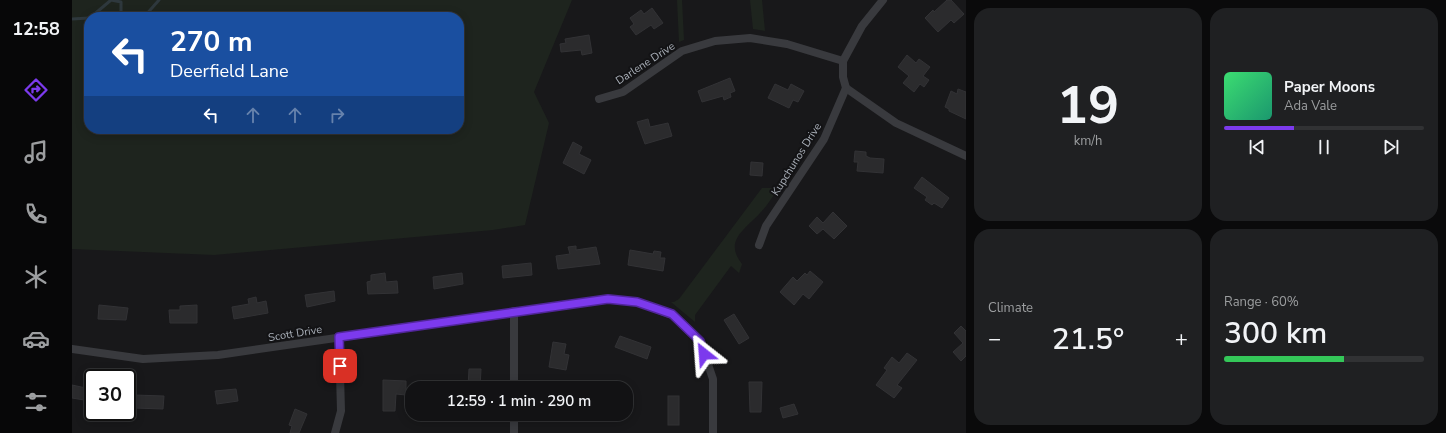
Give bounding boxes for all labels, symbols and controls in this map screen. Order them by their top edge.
text: 12:58 [12,17,60,41]
text: 270 m [170,23,253,61]
icon: left [104,28,156,80]
street label: Darlene Drive [613,39,678,88]
text: Deerfield Lane [170,59,289,83]
text: 19 [1057,70,1119,141]
icon: directions [22,76,50,104]
text: Paper Moons [1284,77,1375,97]
text: Ada Vale [1284,97,1337,115]
icon: left [200,104,222,126]
icon: ahead [242,104,264,126]
icon: ahead [284,104,306,126]
icon: right [326,104,348,126]
street label: Kupchunos Drive [768,120,825,199]
text: km/h [1074,132,1102,150]
icon: previous [1246,136,1268,158]
icon: pause [1313,136,1335,158]
icon: next [1380,136,1402,158]
icon: music [22,138,50,166]
icon: phone [22,200,50,228]
icon: climate [22,263,50,291]
text: Range · 60% [1224,293,1299,311]
text: Climate [988,299,1033,317]
text: 300 km [1224,313,1327,354]
text: 21.5° [1052,319,1124,360]
street label: Scott Drive [267,322,323,345]
text: − [988,324,1001,354]
text: + [1175,324,1188,354]
icon: car [22,325,50,353]
position arrow [683,333,725,375]
pin [323,349,357,383]
icon: arrive [329,355,351,377]
speed limit sign: 30 [84,369,136,421]
icon: filters [22,388,50,416]
text: 12:59 · 1 min · 290 m [447,391,591,411]

